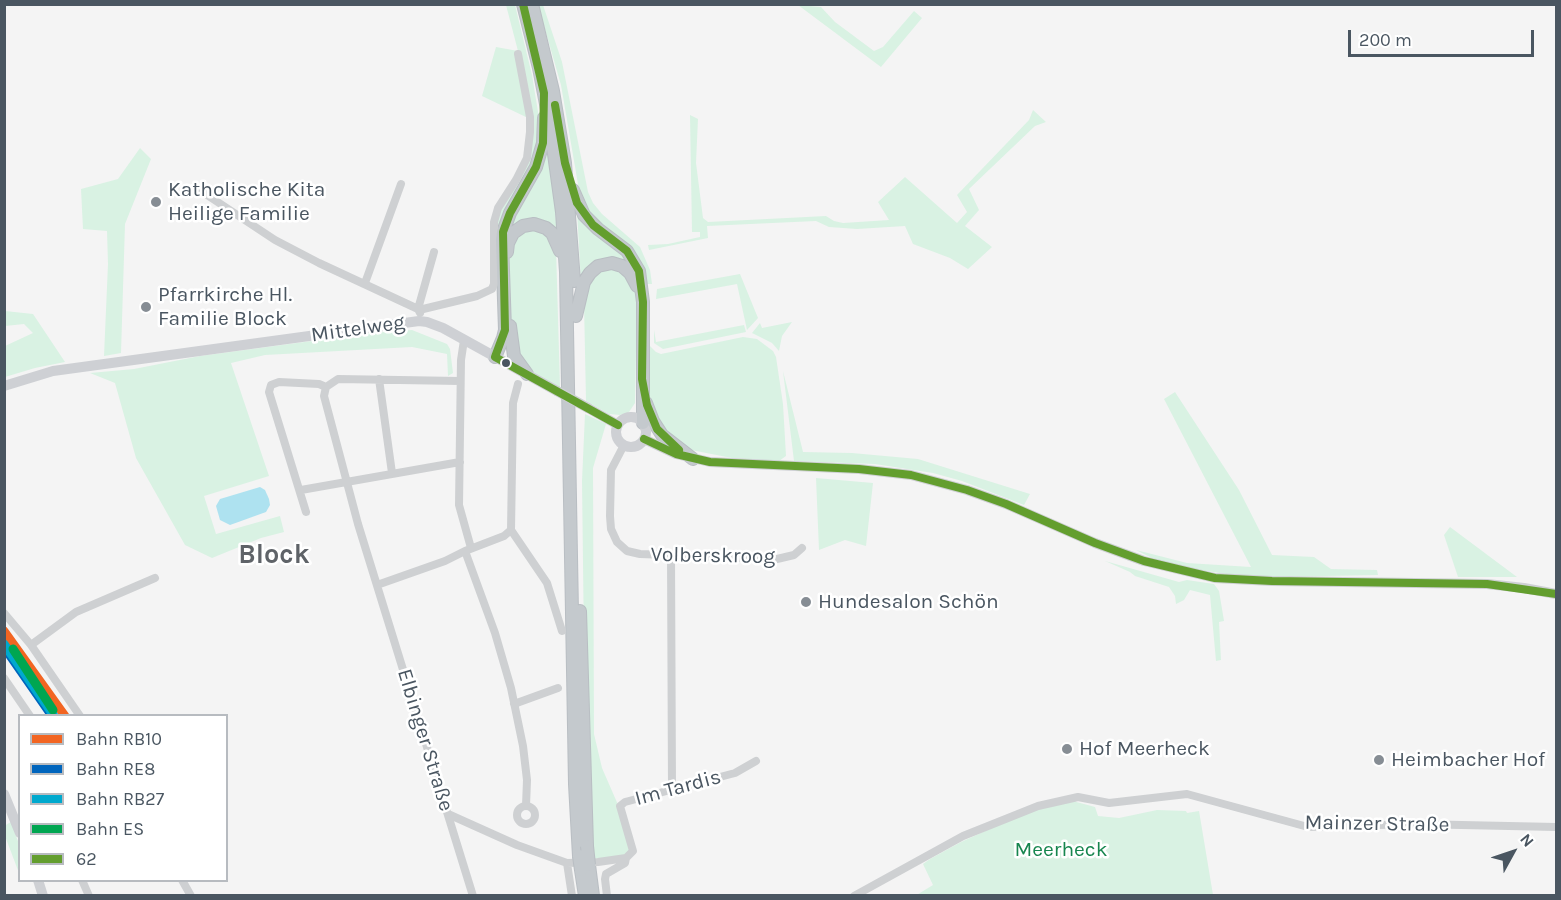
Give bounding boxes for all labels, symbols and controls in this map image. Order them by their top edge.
scale bar [1351,18,1537,56]
text: 200 m [1359,29,1412,51]
place label: Katholische Kita Heilige Familie [168,177,325,227]
marker: Katholische Kita Heilige Familie [149,195,163,209]
place label: Pfarrkirche Hl. Familie Block [158,282,292,332]
marker: Pfarrkirche Hl. Familie Block [139,300,153,314]
street label: Mittelweg [310,310,406,348]
unlabelled marker [500,357,512,369]
district label: Block [238,539,310,571]
street label: Volberskroog [650,542,776,570]
place label: Hundesalon Schön [818,589,999,615]
marker: Hundesalon Schön [799,595,813,609]
street label: Elbinger Straße [391,666,459,814]
legend [18,714,228,882]
text: Bahn RB10 [76,728,162,750]
place label: Hof Meerheck [1079,736,1210,762]
marker: Hof Meerheck [1060,742,1074,756]
place label: Heimbacher Hof [1391,747,1545,773]
marker: Heimbacher Hof [1372,753,1386,767]
text: Bahn RE8 [76,758,155,780]
street label: Im Tardis [632,764,724,812]
text: Bahn RB27 [76,788,164,810]
street label: Mainzer Straße [1304,810,1450,838]
text: Bahn ES [76,818,144,840]
north arrow [1483,822,1543,882]
text: N [1516,830,1538,851]
park label: Meerheck [1014,837,1108,863]
text: 62 [76,848,97,870]

